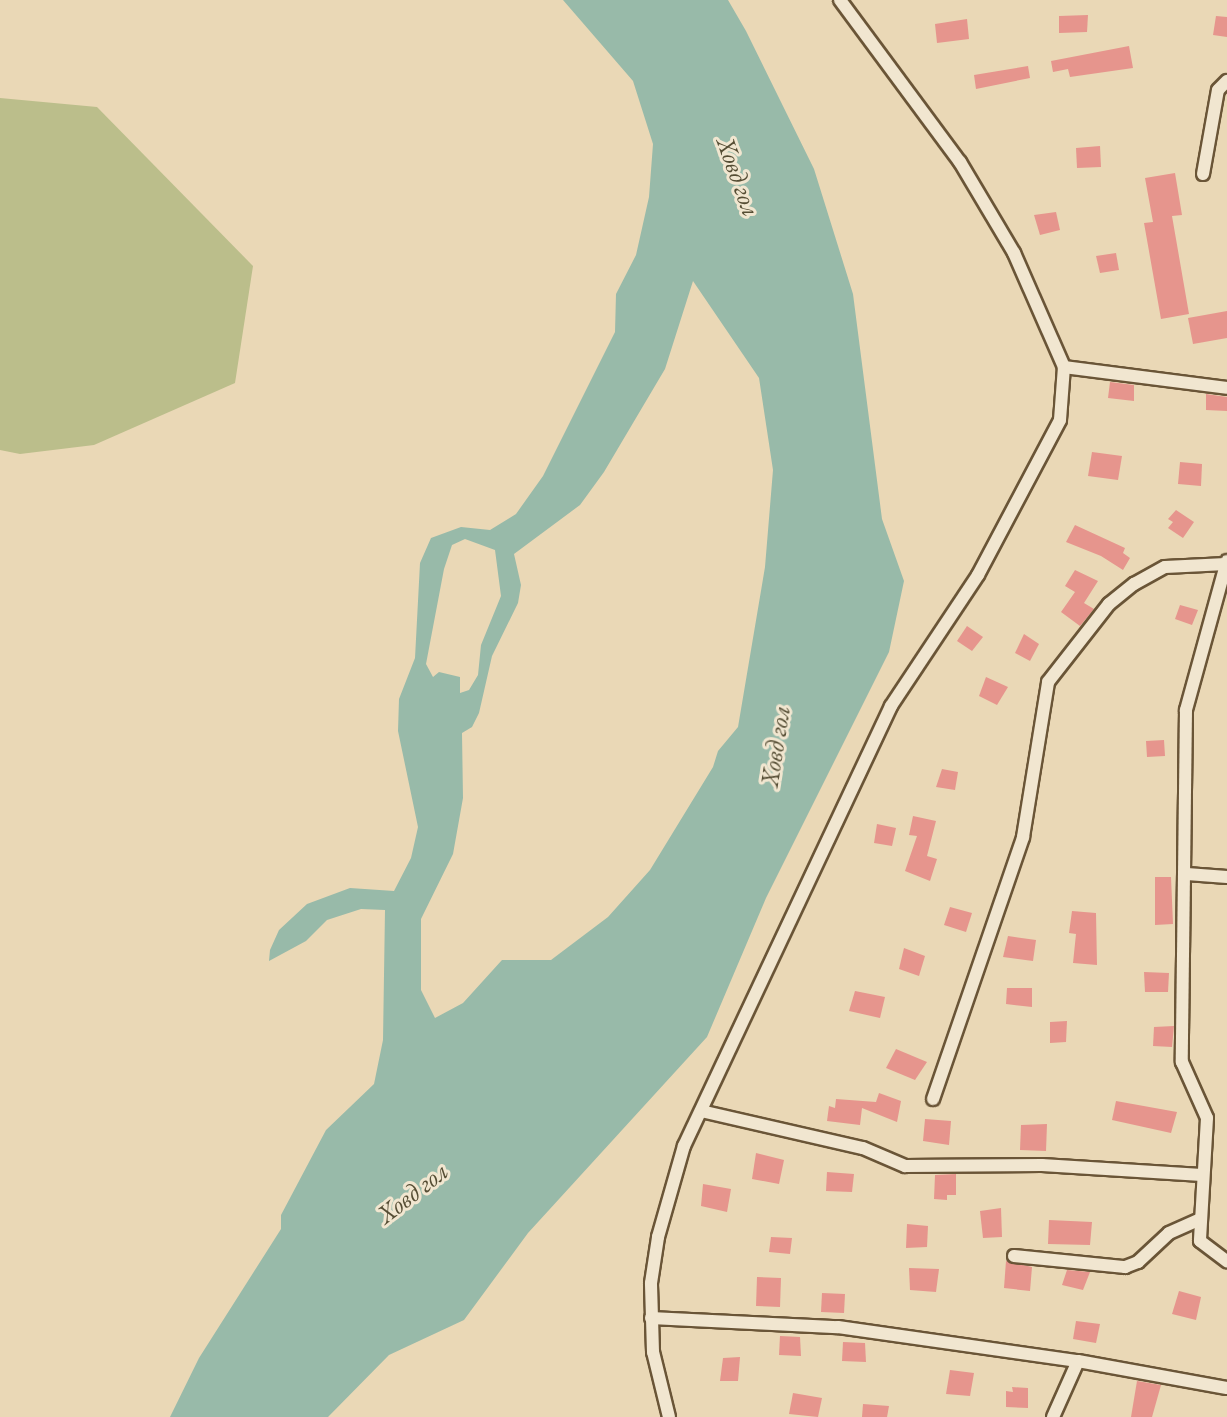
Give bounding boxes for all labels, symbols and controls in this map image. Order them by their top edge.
water label: Ховд гол [709,133,767,221]
water label: Ховд гол [754,703,798,789]
water label: Ховд гол [371,1156,455,1230]

